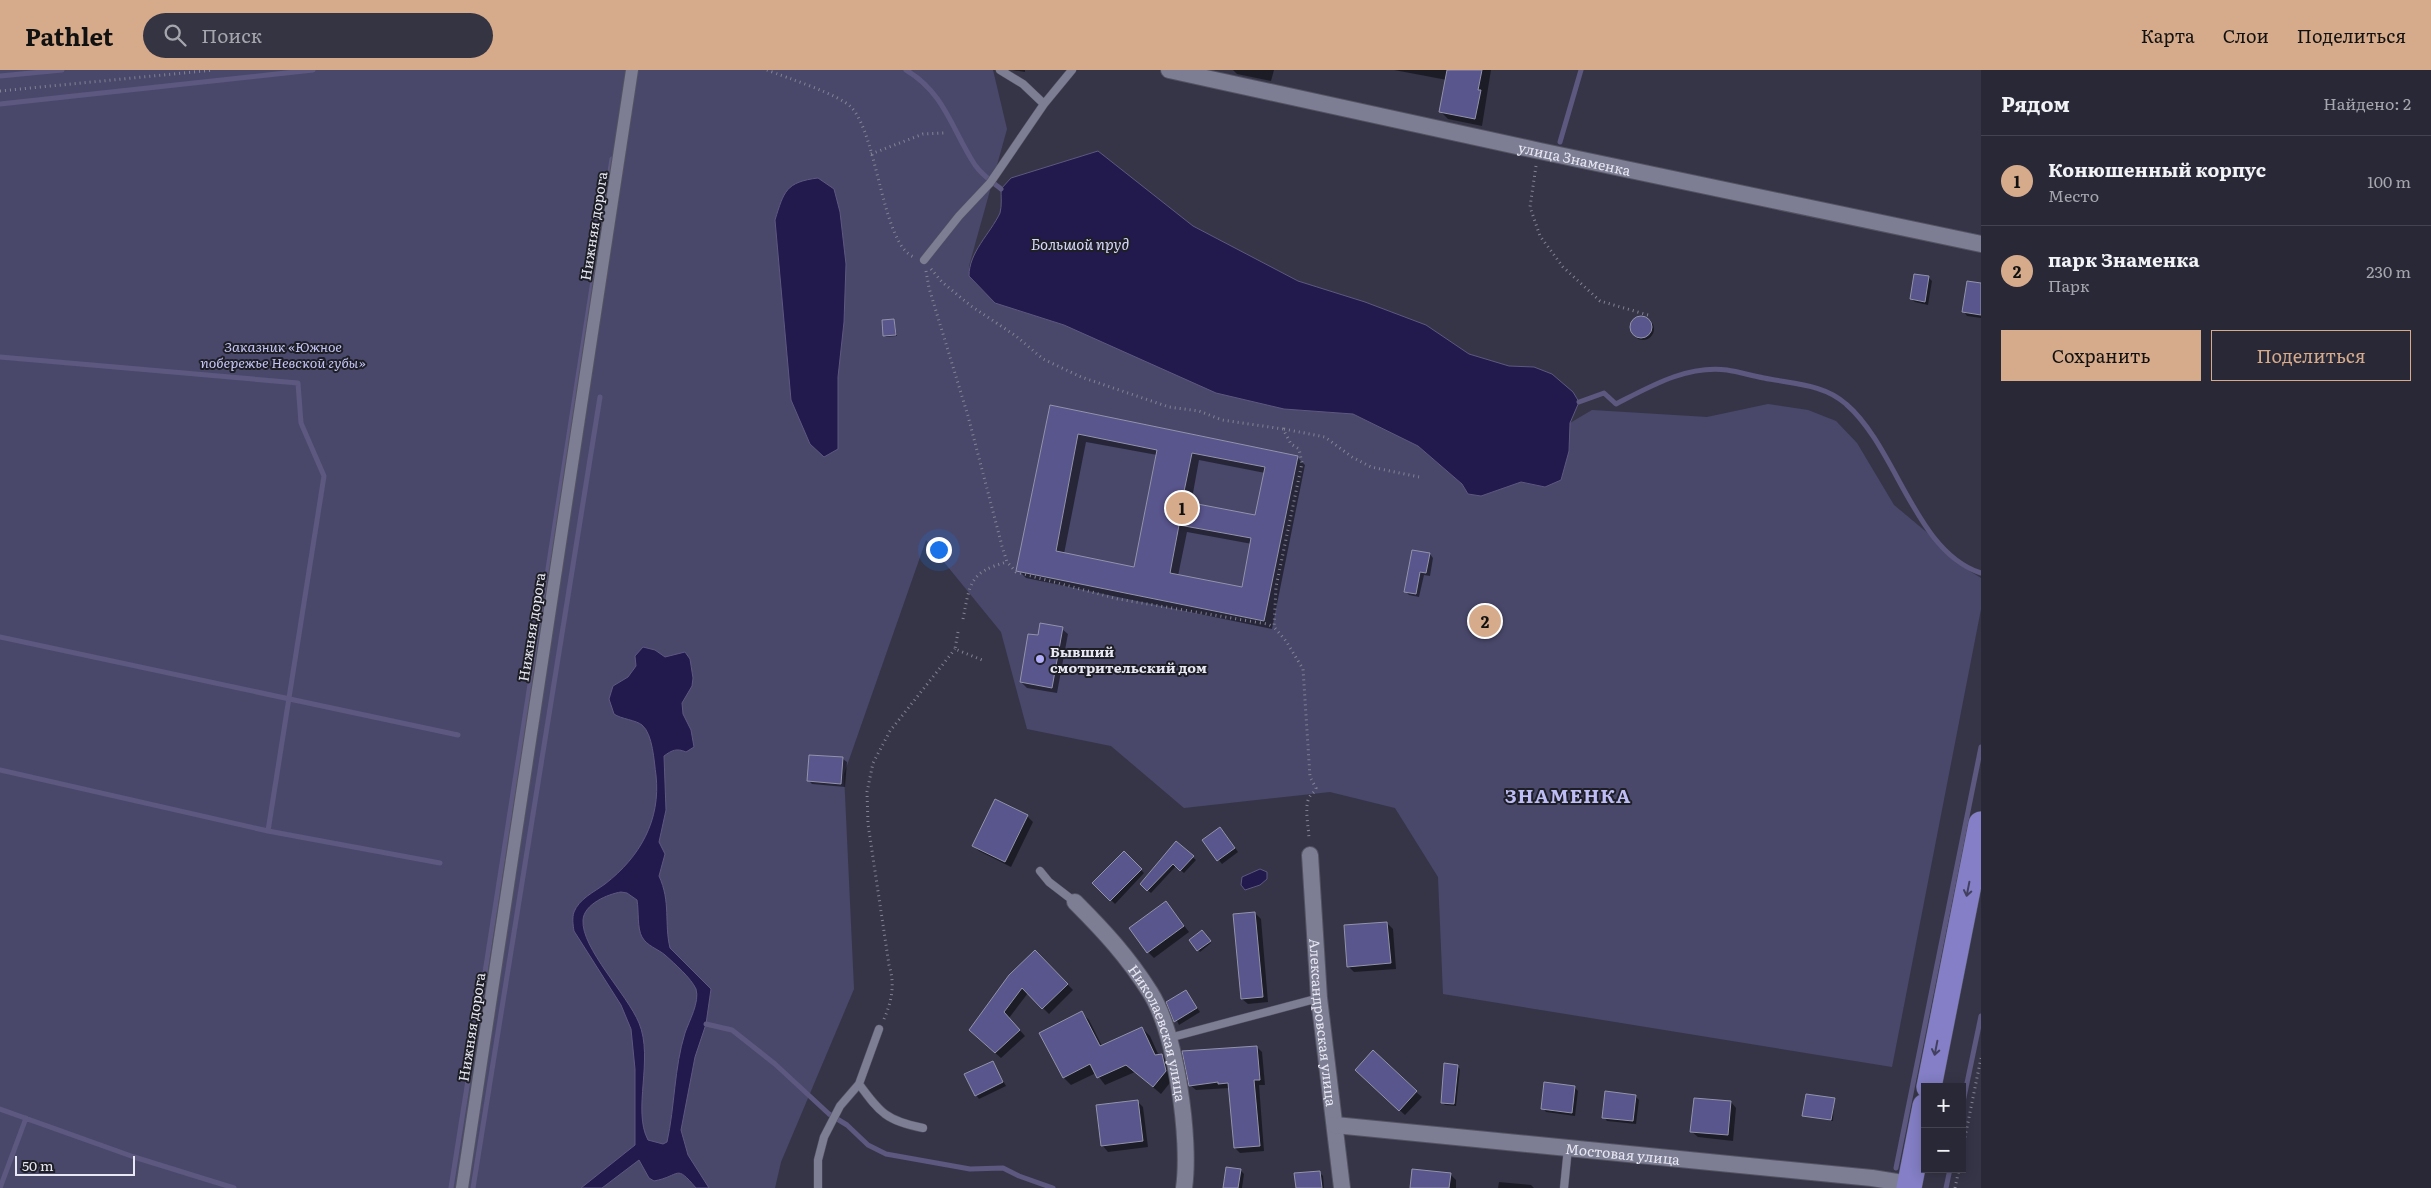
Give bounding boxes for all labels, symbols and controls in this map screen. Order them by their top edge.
search box [143,13,493,58]
text: Pathlet [25,18,113,53]
icon: search [161,21,189,49]
text: Поиск [201,21,262,49]
text: Карта [2141,22,2195,49]
text: Слои [2223,22,2269,49]
text: Поделиться [2297,22,2406,49]
text: Рядом [2001,87,2070,118]
text: Найдено: 2 [2323,91,2411,115]
street label: улица Знаменка [1516,137,1633,180]
text: Конюшенный корпус [2048,155,2266,183]
text: 1 [2014,169,2020,193]
text: 100 m [2367,169,2411,193]
street label: Нижняя дорога [575,170,612,282]
text: Место [2048,183,2099,207]
water label: Большой пруд [1031,232,1129,255]
text: парк Знаменка [2048,245,2200,273]
text: 2 [2013,259,2021,283]
text: 230 m [2366,259,2411,283]
text: Парк [2048,273,2089,297]
button: Сохранить [2001,330,2201,381]
button: Поделиться [2211,330,2411,381]
park label: Заказник «Южное побережье Невской губы» [201,336,365,372]
pin: 1 [1166,489,1198,527]
your location [926,537,952,563]
street label: Нижняя дорога [513,571,550,683]
pin: 2 [1469,602,1501,640]
place label: Бывший смотрительский дом [1050,641,1207,677]
marker: Бывший смотрительский дом [1034,653,1046,665]
district label: ЗНАМЕНКА [1505,781,1631,809]
one-way arrow [1963,880,1972,896]
street label: Александровская улица [1305,938,1342,1108]
street label: Николаевская улица [1124,960,1191,1104]
street label: Нижняя дорога [453,971,490,1083]
one-way arrow [1931,1040,1941,1056]
map controls [1921,1083,1966,1173]
button: + [1921,1083,1966,1128]
button: − [1921,1128,1966,1173]
street label: Мостовая улица [1564,1138,1681,1169]
scale bar [15,1153,135,1176]
text: 50 m [22,1155,54,1175]

